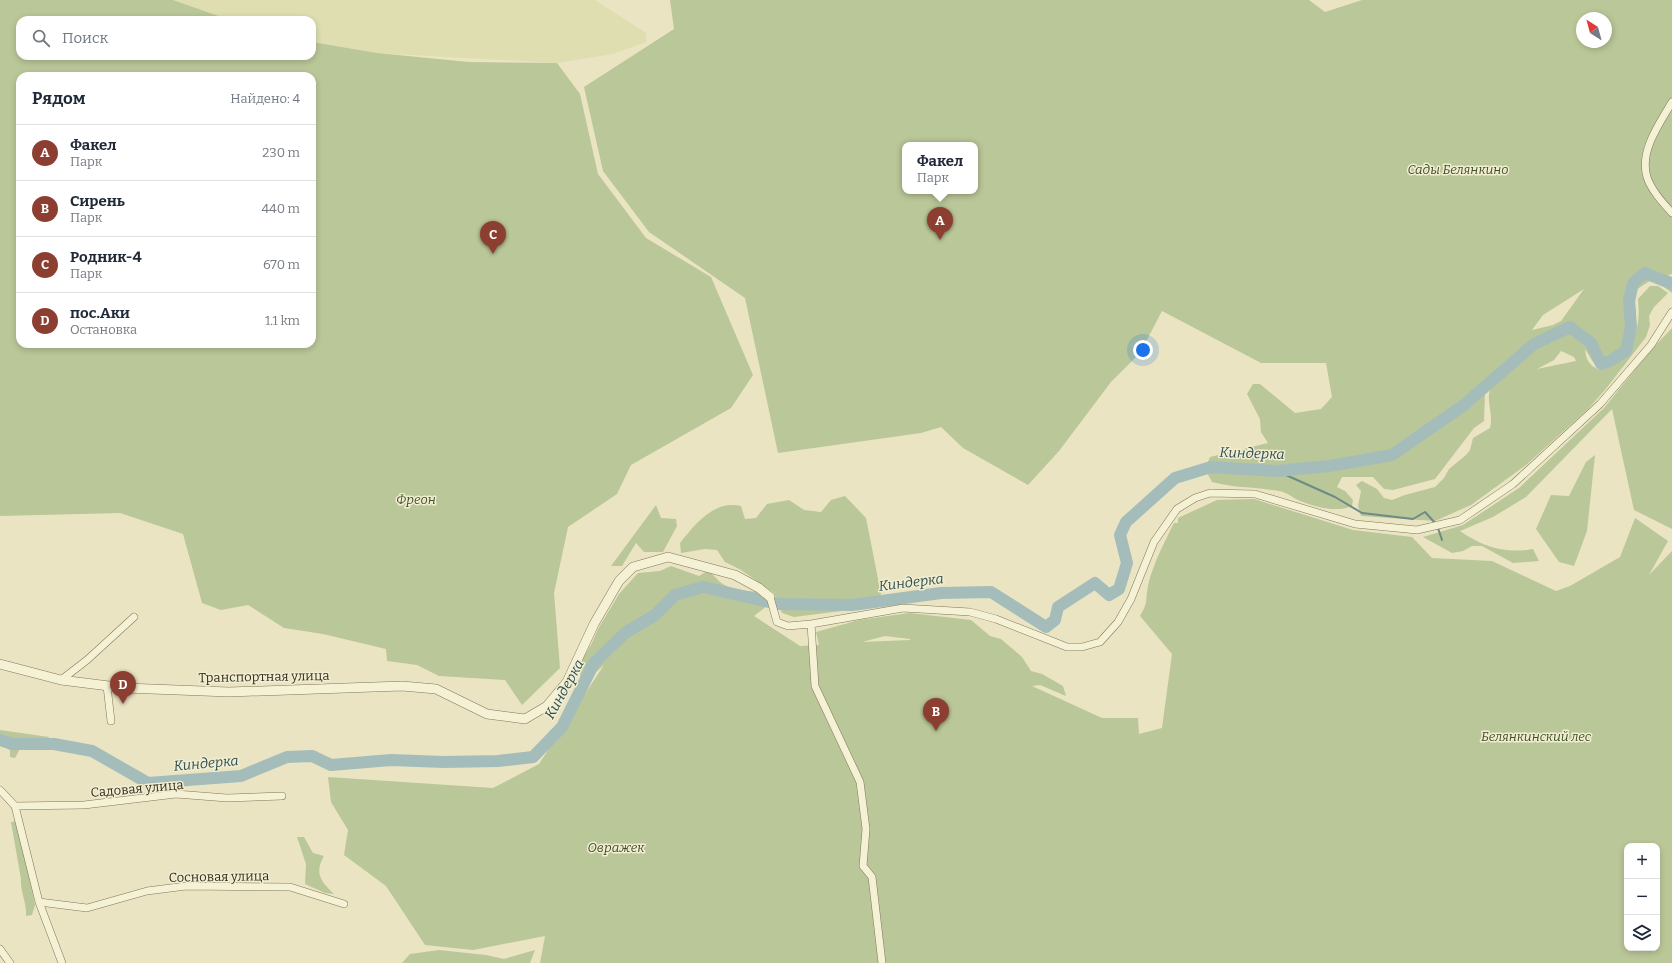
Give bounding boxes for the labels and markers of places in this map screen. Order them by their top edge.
pin: A [927,207,953,240]
pin: C [480,221,506,254]
pin: D [110,671,136,704]
pin: B [923,698,949,731]

